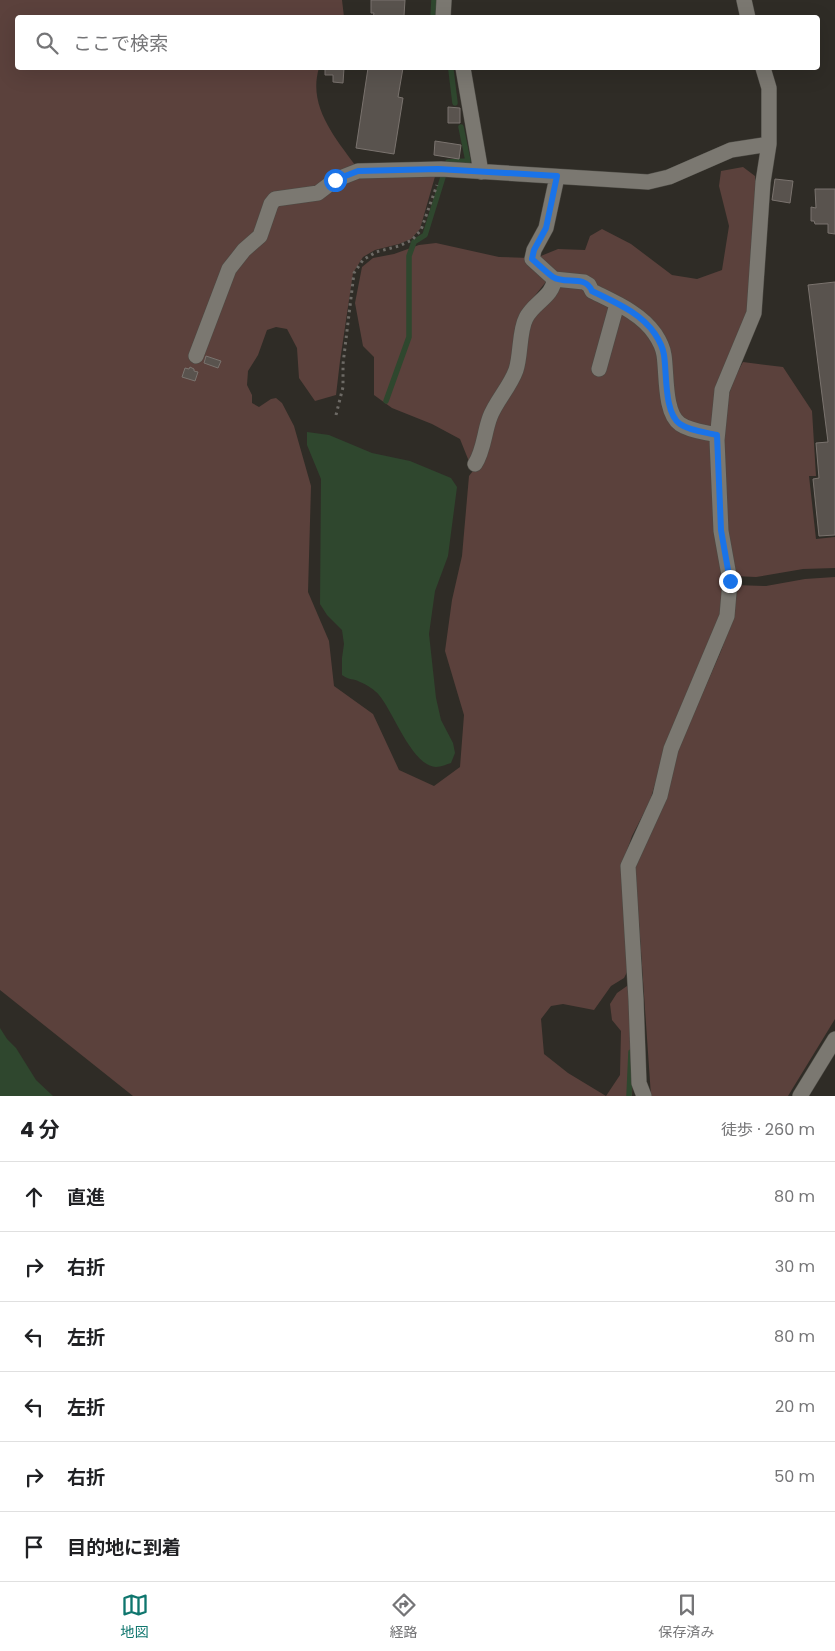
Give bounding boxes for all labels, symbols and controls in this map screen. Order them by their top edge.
search box [15,15,820,70]
icon: search [33,29,61,57]
text: ここで検索 [73,30,168,57]
route start [324,169,347,192]
route end [719,570,742,593]
text: 4 分 [20,1115,60,1144]
text: 徒歩 · 260 m [721,1118,815,1141]
icon: ahead [20,1183,48,1211]
text: 直進 [67,1184,105,1211]
text: 80 m [774,1185,815,1208]
icon: right [20,1253,48,1281]
text: 右折 [67,1254,105,1281]
text: 30 m [775,1255,815,1278]
icon: left [20,1323,48,1351]
text: 左折 [67,1324,105,1351]
text: 80 m [774,1325,815,1348]
icon: left [20,1393,48,1421]
text: 左折 [67,1394,105,1421]
text: 20 m [775,1395,815,1418]
icon: right [20,1463,48,1491]
text: 右折 [67,1464,105,1491]
text: 50 m [774,1465,815,1488]
icon: arrive [20,1533,48,1561]
text: 目的地に到着 [67,1534,181,1561]
tab: 地図 [121,1591,149,1643]
tab: 経路 [390,1591,418,1643]
tab: 保存済み [659,1591,715,1643]

